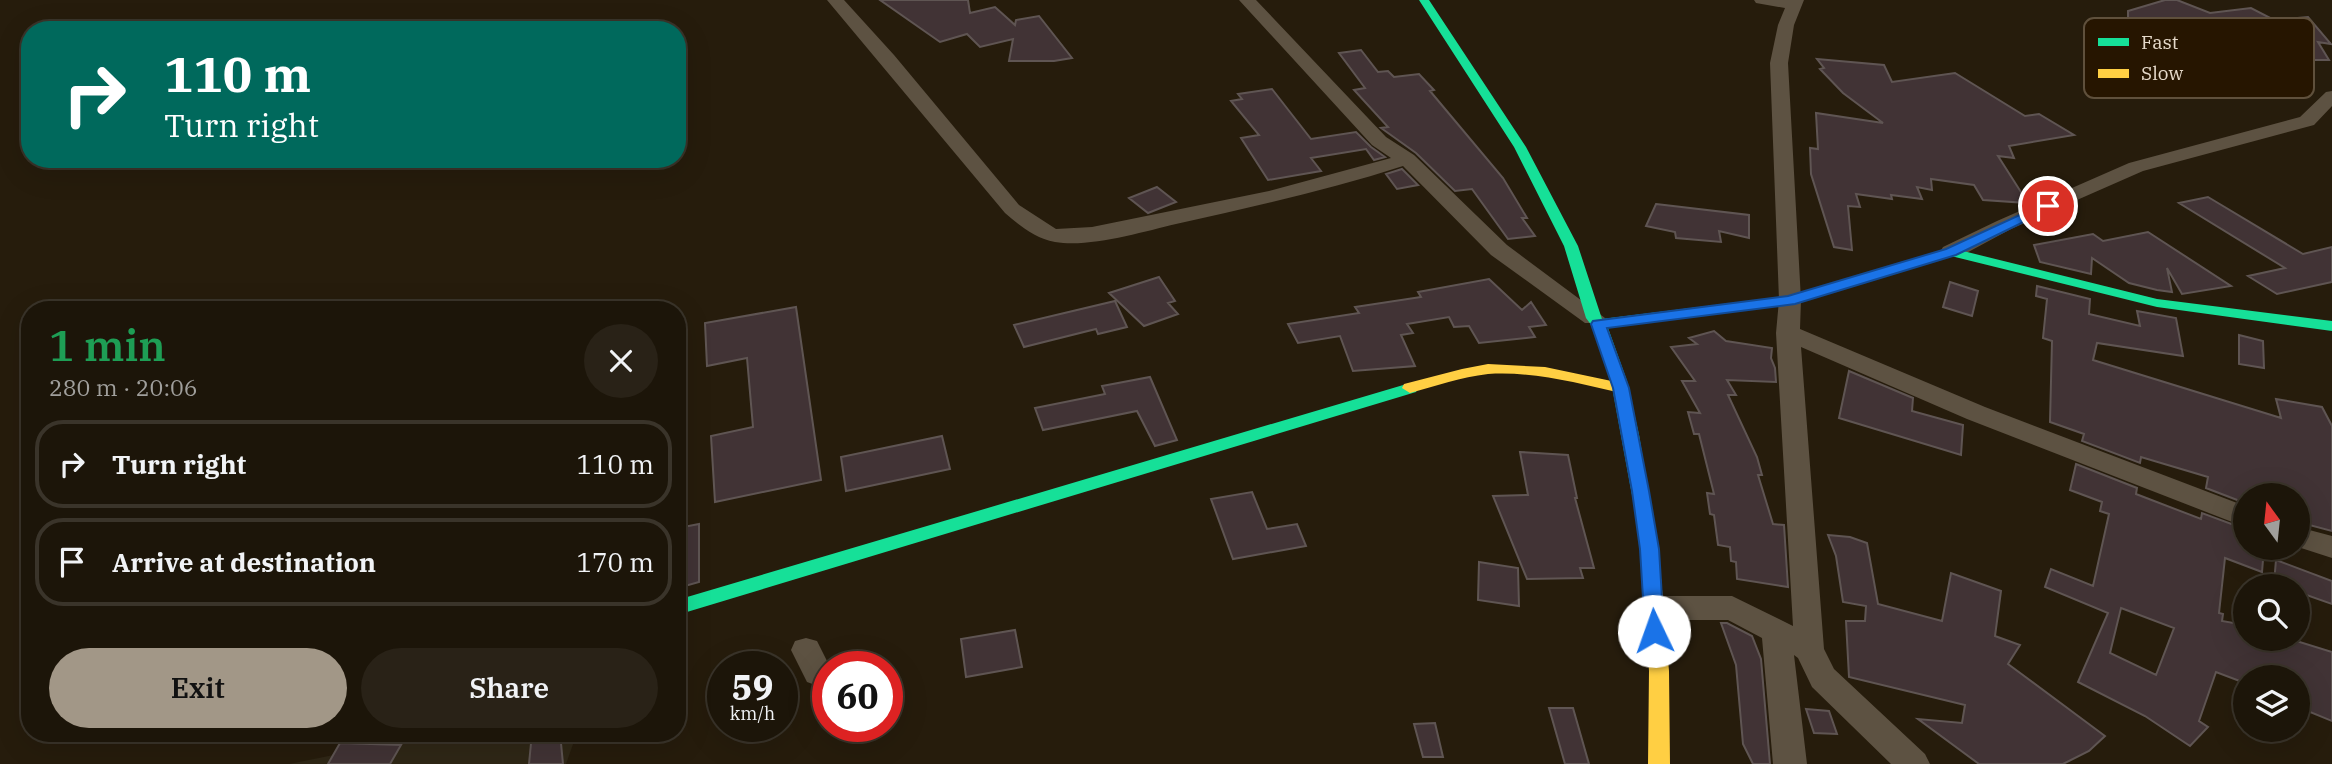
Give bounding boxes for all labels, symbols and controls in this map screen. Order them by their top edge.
legend [2084,18,2314,98]
text: Fast [2141,30,2179,54]
text: 110 m [164,42,311,105]
icon: right [49,49,140,140]
text: Slow [2141,61,2183,85]
text: Turn right [164,104,319,146]
pin [2018,176,2078,236]
icon: arrive [2029,187,2067,225]
text: 1 min [49,318,166,373]
button: close [584,324,658,398]
text: 280 m · 20:06 [49,372,198,402]
icon: right [53,445,91,483]
text: Turn right [112,447,246,481]
text: 110 m [576,447,654,481]
north arrow [2233,483,2310,560]
map controls [2233,483,2310,742]
icon: arrive [53,543,91,581]
text: Arrive at destination [112,545,376,579]
text: 170 m [576,545,654,579]
button: search [2233,574,2310,651]
position arrow [1617,594,1691,668]
button: Exit [49,648,347,728]
button: Share [361,648,658,728]
speed limit sign: 60 [812,651,903,742]
text: 59 [731,664,774,710]
button: layers [2233,665,2310,742]
text: km/h [730,702,775,725]

